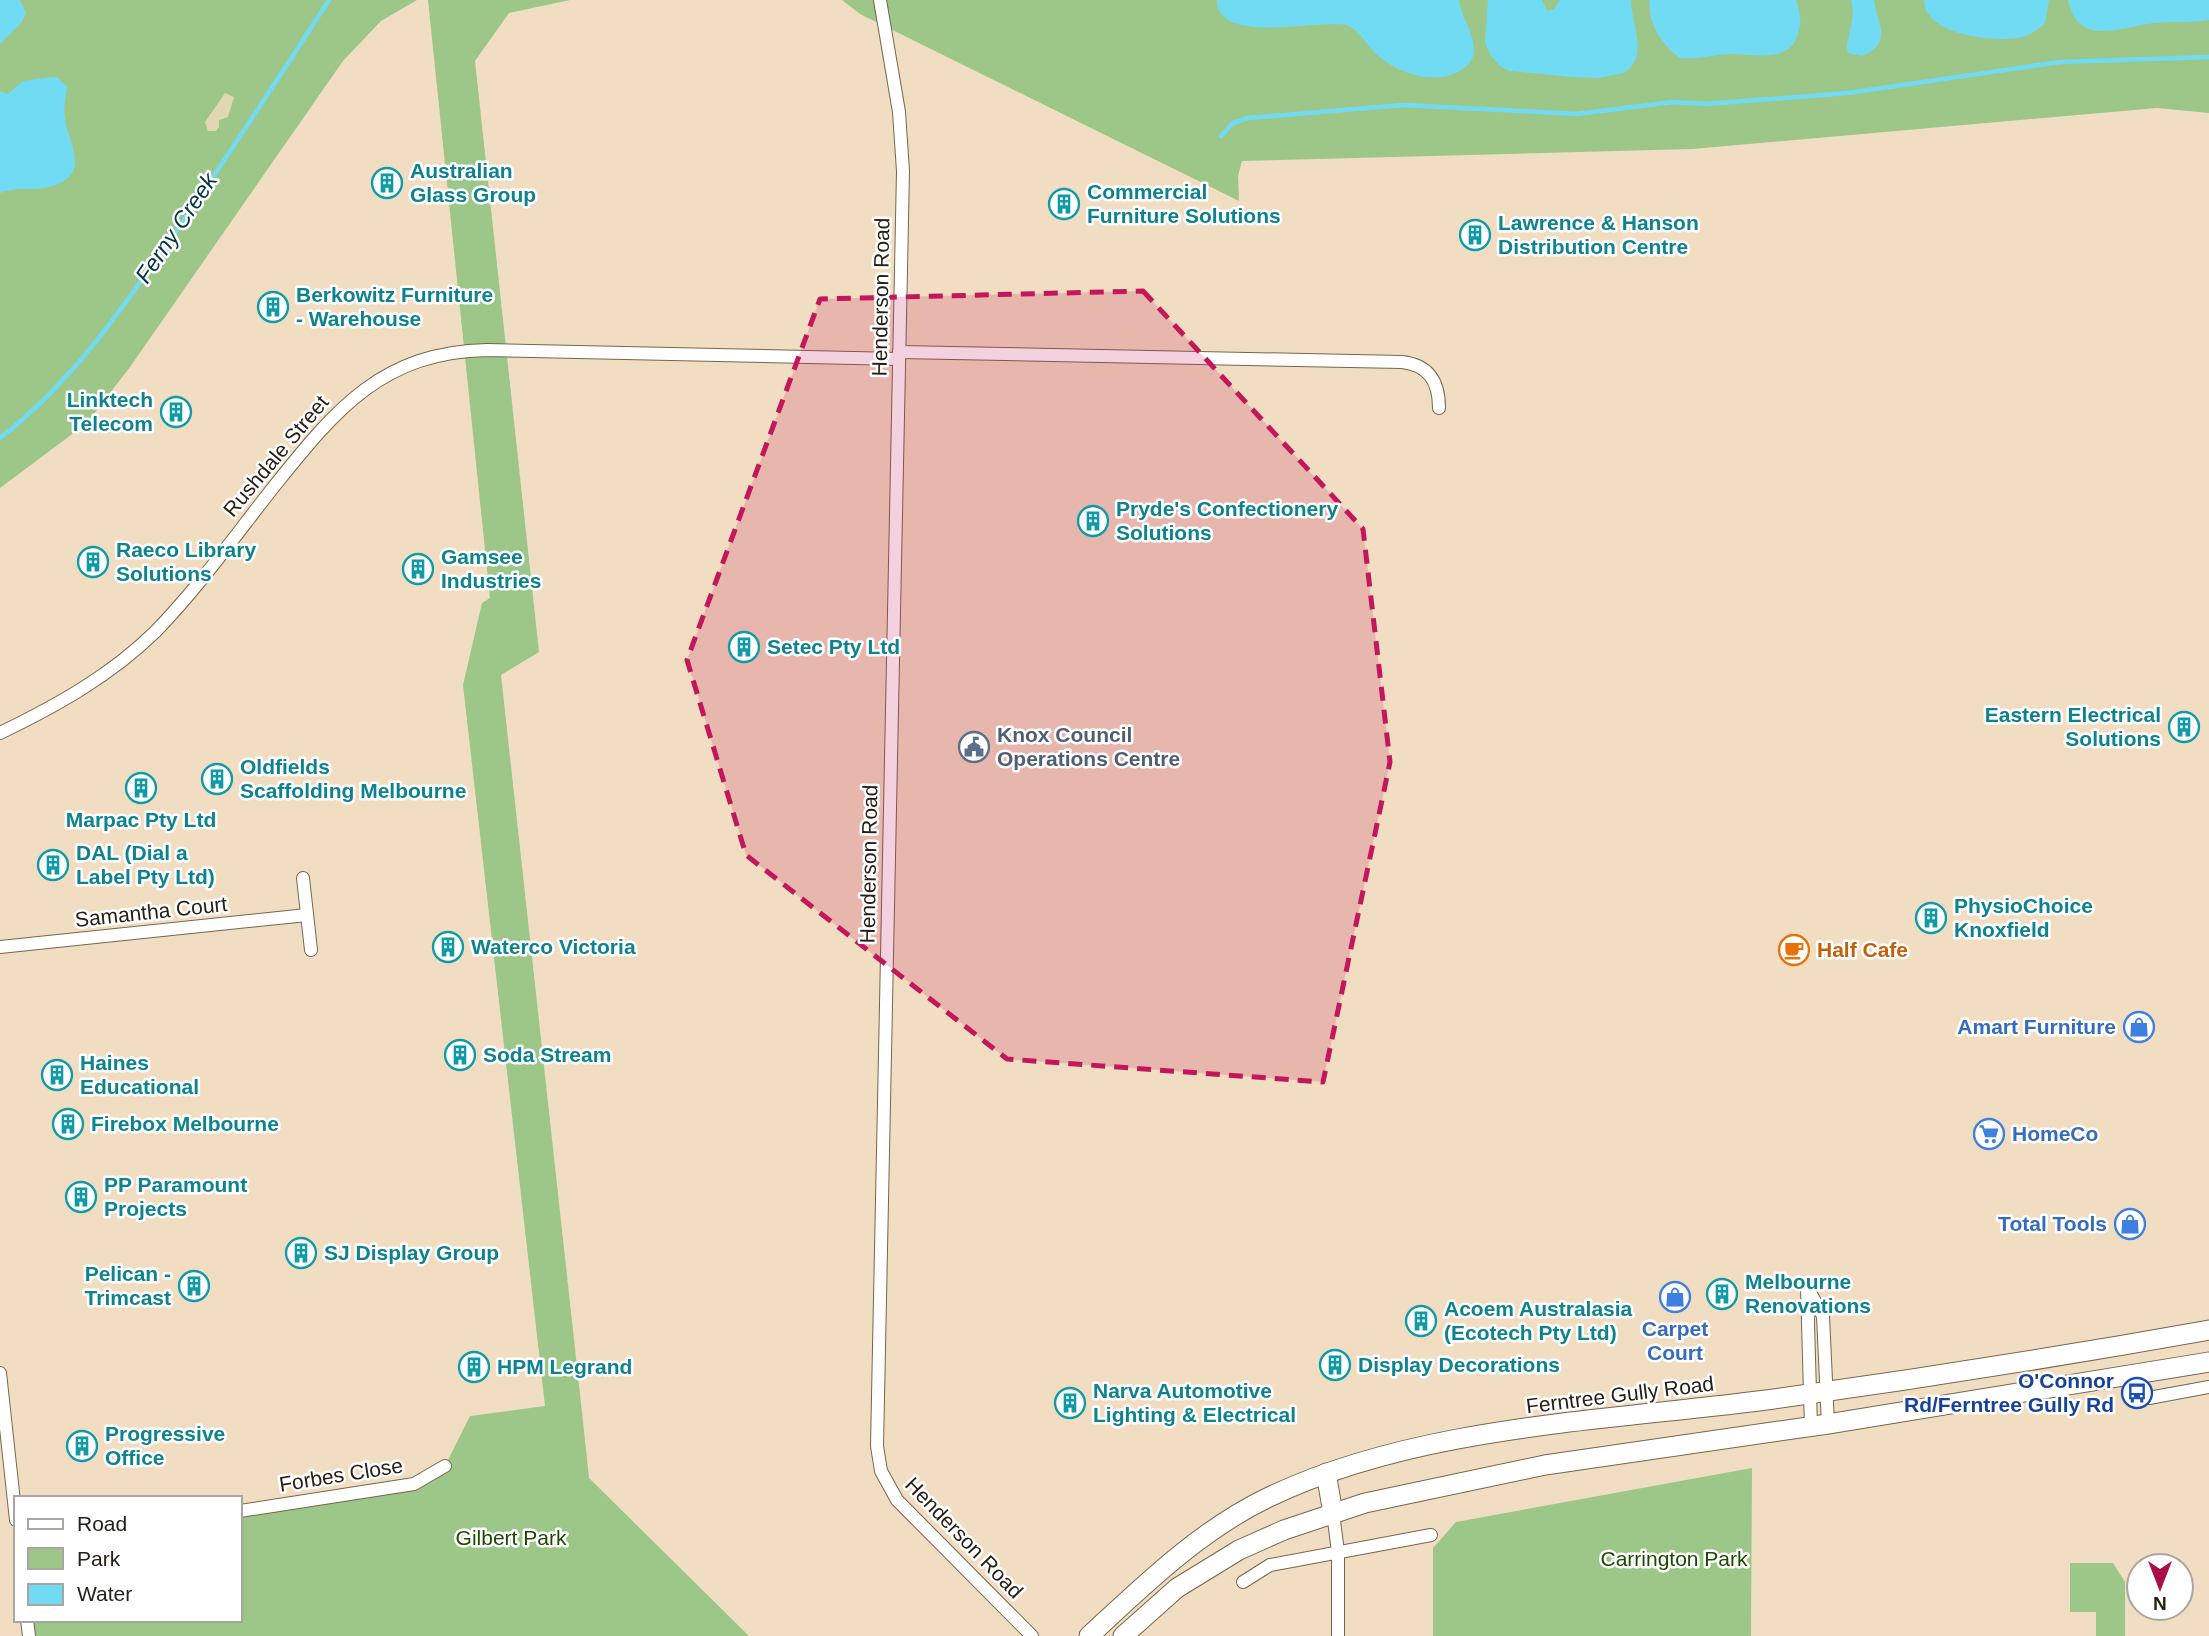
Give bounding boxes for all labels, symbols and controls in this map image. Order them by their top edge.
place label: Australian Glass Group [410,159,536,206]
building icon: Australian Glass Group [370,166,404,200]
water label: Ferny Creek [130,167,223,288]
place label: Commercial Furniture Solutions [1087,180,1281,227]
building icon: Commercial Furniture Solutions [1047,187,1081,221]
place label: Lawrence & Hanson Distribution Centre [1498,211,1699,258]
street label: Henderson Road [868,217,893,377]
building icon: Lawrence & Hanson Distribution Centre [1458,218,1492,252]
place label: Berkowitz Furniture - Warehouse [296,283,493,330]
building icon: Berkowitz Furniture - Warehouse [256,290,290,324]
place label: Linktech Telecom [67,388,153,435]
street label: Rushdale Street [218,390,333,521]
building icon: Linktech Telecom [159,395,193,429]
place label: Pryde's Confectionery Solutions [1116,497,1338,544]
building icon: Pryde's Confectionery Solutions [1076,504,1110,538]
place label: Raeco Library Solutions [116,538,256,585]
building icon: Raeco Library Solutions [76,545,110,579]
place label: Gamsee Industries [441,545,541,592]
building icon: Gamsee Industries [401,552,435,586]
building icon: Setec Pty Ltd [727,630,761,664]
place label: Setec Pty Ltd [767,635,900,658]
place label: Eastern Electrical Solutions [1985,703,2161,750]
building icon: Eastern Electrical Solutions [2167,710,2201,744]
place label: Knox Council Operations Centre [997,723,1180,770]
public building icon: Knox Council Operations Centre [957,730,991,764]
place label: Oldfields Scaffolding Melbourne [240,755,466,802]
building icon: Oldfields Scaffolding Melbourne [200,762,234,796]
building icon: Marpac Pty Ltd [124,771,158,805]
street label: Henderson Road [856,784,881,944]
place label: Marpac Pty Ltd [66,808,216,831]
place label: DAL (Dial a Label Pty Ltd) [76,841,215,888]
building icon: DAL (Dial a Label Pty Ltd) [36,848,70,882]
street label: Samantha Court [74,892,228,931]
place label: PhysioChoice Knoxfield [1954,894,2093,941]
building icon: PhysioChoice Knoxfield [1914,901,1948,935]
building icon: Waterco Victoria [431,930,465,964]
cafe icon: Half Cafe [1777,933,1811,967]
place label: Waterco Victoria [471,935,636,958]
place label: Half Cafe [1817,938,1908,961]
shop icon: Amart Furniture [2122,1010,2156,1044]
place label: Amart Furniture [1957,1015,2116,1038]
building icon: Soda Stream [443,1038,477,1072]
place label: Soda Stream [483,1043,611,1066]
place label: Haines Educational [80,1051,199,1098]
building icon: Haines Educational [40,1058,74,1092]
building icon: Firebox Melbourne [51,1107,85,1141]
place label: Firebox Melbourne [91,1112,279,1135]
supermarket icon: HomeCo [1972,1117,2006,1151]
place label: HomeCo [2012,1122,2098,1145]
place label: PP Paramount Projects [104,1173,247,1220]
building icon: PP Paramount Projects [64,1180,98,1214]
shop icon: Total Tools [2113,1207,2147,1241]
place label: Total Tools [1998,1212,2107,1235]
building icon: SJ Display Group [284,1236,318,1270]
place label: SJ Display Group [324,1241,499,1264]
place label: Pelican - Trimcast [85,1262,171,1309]
building icon: Pelican - Trimcast [177,1269,211,1303]
place label: Melbourne Renovations [1745,1270,1871,1317]
building icon: Melbourne Renovations [1705,1277,1739,1311]
shop icon: Carpet Court [1658,1280,1692,1314]
place label: Acoem Australasia (Ecotech Pty Ltd) [1444,1297,1633,1344]
building icon: Acoem Australasia (Ecotech Pty Ltd) [1404,1304,1438,1338]
place label: Carpet Court [1642,1317,1708,1364]
building icon: Display Decorations [1318,1348,1352,1382]
building icon: HPM Legrand [457,1350,491,1384]
place label: Display Decorations [1358,1353,1560,1376]
place label: HPM Legrand [497,1355,632,1378]
place label: O'Connor Rd/Ferntree Gully Rd [1904,1369,2114,1416]
street label: Ferntree Gully Road [1525,1372,1715,1417]
bus stop icon: O'Connor Rd/Ferntree Gully Rd [2120,1376,2154,1410]
place label: Narva Automotive Lighting & Electrical [1093,1379,1296,1426]
building icon: Narva Automotive Lighting & Electrical [1053,1386,1087,1420]
place label: Progressive Office [105,1422,225,1469]
building icon: Progressive Office [65,1429,99,1463]
street label: Forbes Close [277,1453,404,1496]
street label: Henderson Road [901,1473,1028,1603]
legend [14,1496,242,1622]
text: Road [77,1512,127,1535]
park label: Gilbert Park [456,1526,567,1549]
text: Park [77,1547,121,1570]
park label: Carrington Park [1600,1547,1748,1570]
north arrow [2125,1552,2195,1622]
text: Water [77,1582,132,1605]
text: N [2153,1593,2167,1614]

